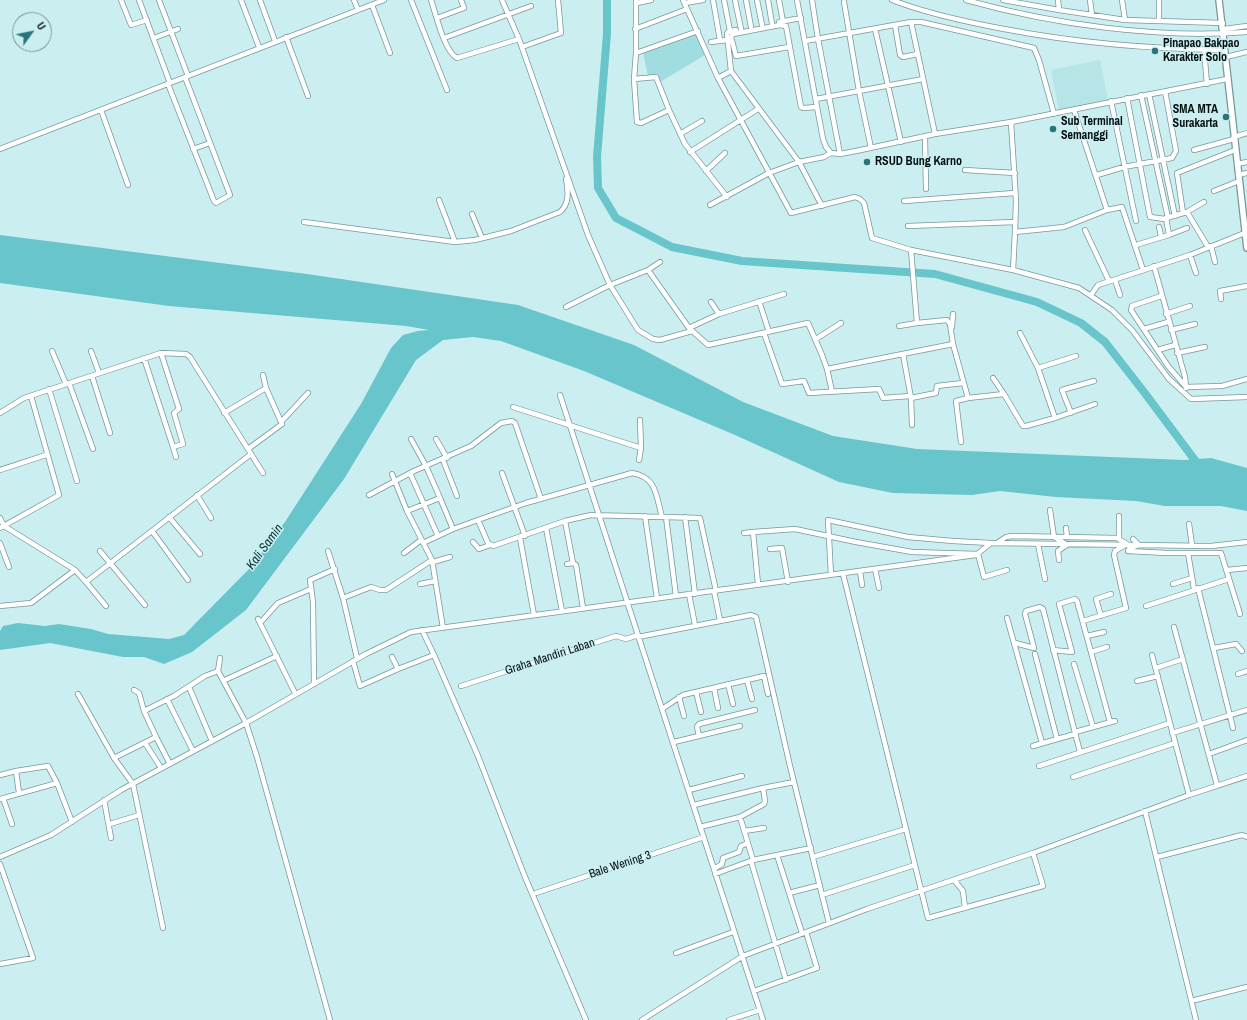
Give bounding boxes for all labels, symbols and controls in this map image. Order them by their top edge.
north arrow [12,12,52,52]
text: U [34,19,49,33]
place label: Pinapao Bakpao Karakter Solo [1163,37,1240,65]
marker: Pinapao Bakpao Karakter Solo [1150,46,1160,56]
place label: SMA MTA Surakarta [1173,103,1218,131]
marker: SMA MTA Surakarta [1221,112,1231,122]
place label: Sub Terminal Semanggi [1061,115,1123,143]
marker: Sub Terminal Semanggi [1048,124,1058,134]
place label: RSUD Bung Karno [875,155,962,169]
marker: RSUD Bung Karno [862,157,872,167]
water label: Kali Samin [243,521,287,573]
street label: Graha Mandiri Laban [503,636,597,678]
street label: Bale Wening 3 [587,848,653,882]

